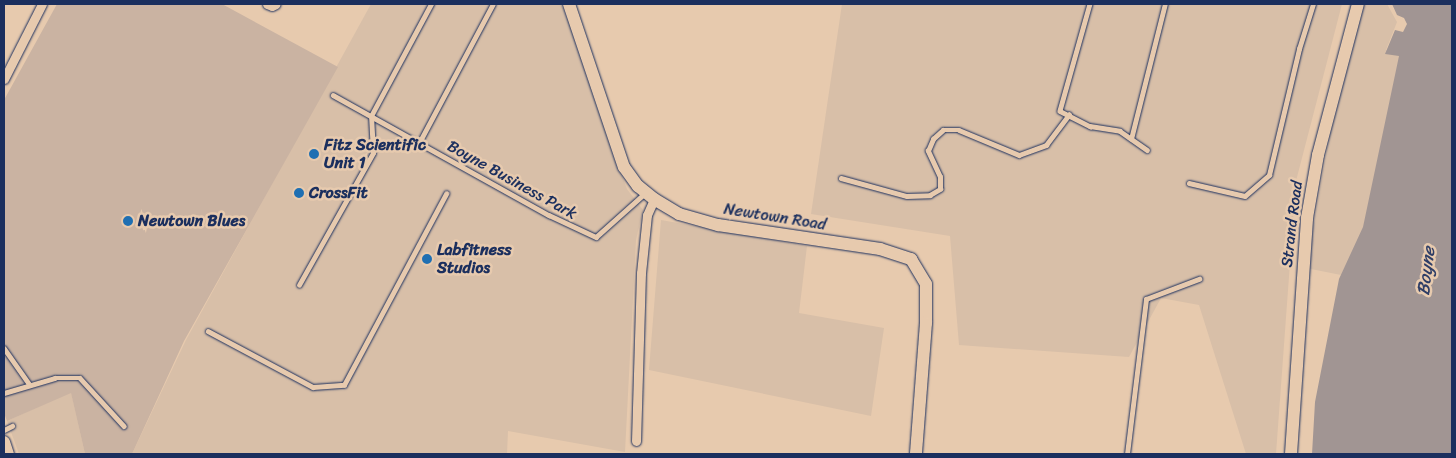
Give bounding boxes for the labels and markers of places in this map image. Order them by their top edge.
place label: Fitz Scientific Unit 1 [324,135,426,173]
marker: Fitz Scientific Unit 1 [308,148,320,160]
place label: CrossFit [309,183,368,203]
marker: CrossFit [293,187,305,199]
place label: Newtown Blues [138,211,246,231]
marker: Newtown Blues [122,215,134,227]
place label: Labfitness Studios [437,240,512,278]
marker: Labfitness Studios [421,253,433,265]

